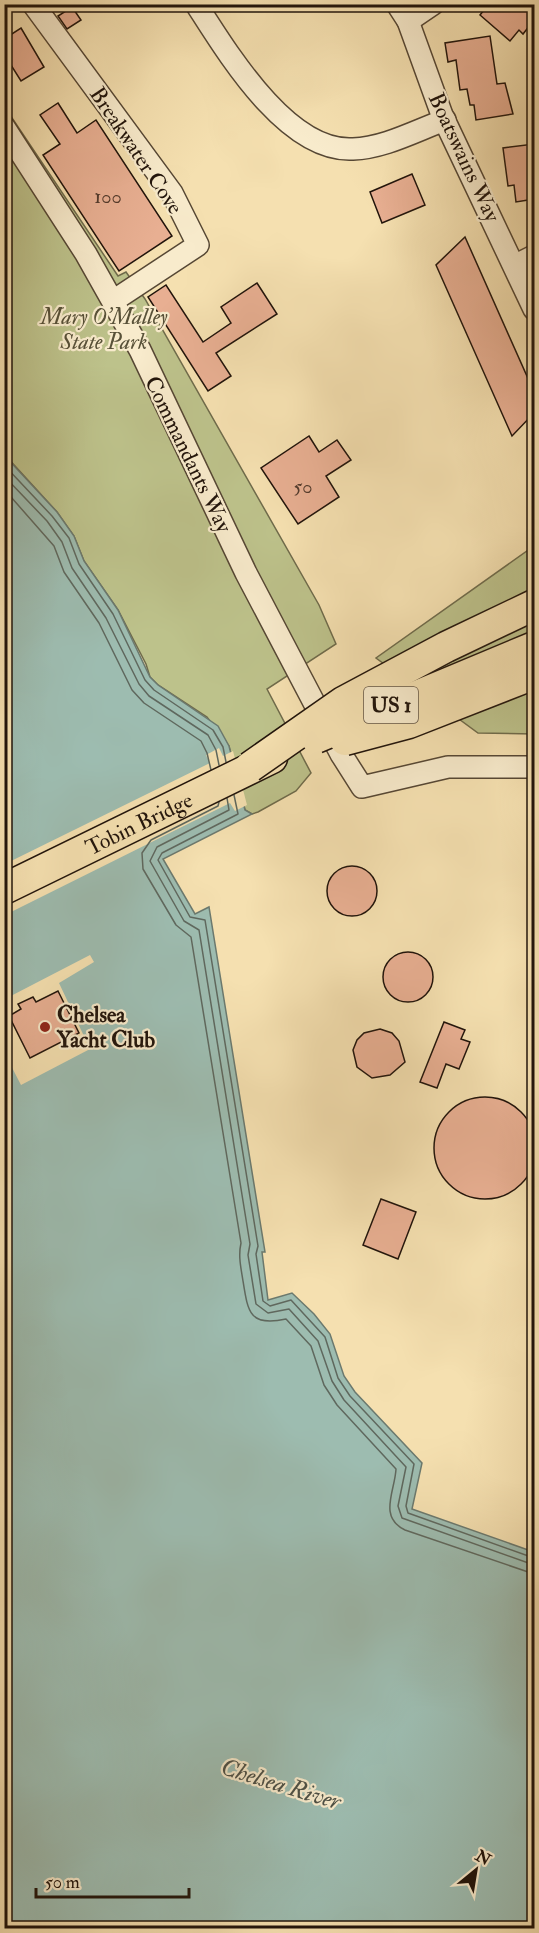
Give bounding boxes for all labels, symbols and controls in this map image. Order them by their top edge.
street label: Breakwater Cove [83,81,189,220]
street label: Boatswains Way [422,88,506,227]
house number: 100 [94,184,122,209]
park label: Mary O'Malley State Park [38,303,168,356]
street label: Commandants Way [138,372,238,537]
house number: 50 [294,474,312,499]
road number: US 1 [364,687,418,723]
street label: Tobin Bridge [81,786,197,862]
place label: Chelsea Yacht Club [56,1001,155,1054]
marker: Chelsea Yacht Club [38,1020,52,1034]
water label: Chelsea River [217,1752,346,1818]
north arrow [446,1840,506,1900]
text: N [471,1845,495,1870]
scale bar [36,1861,189,1899]
text: 50 m [45,1871,80,1894]

